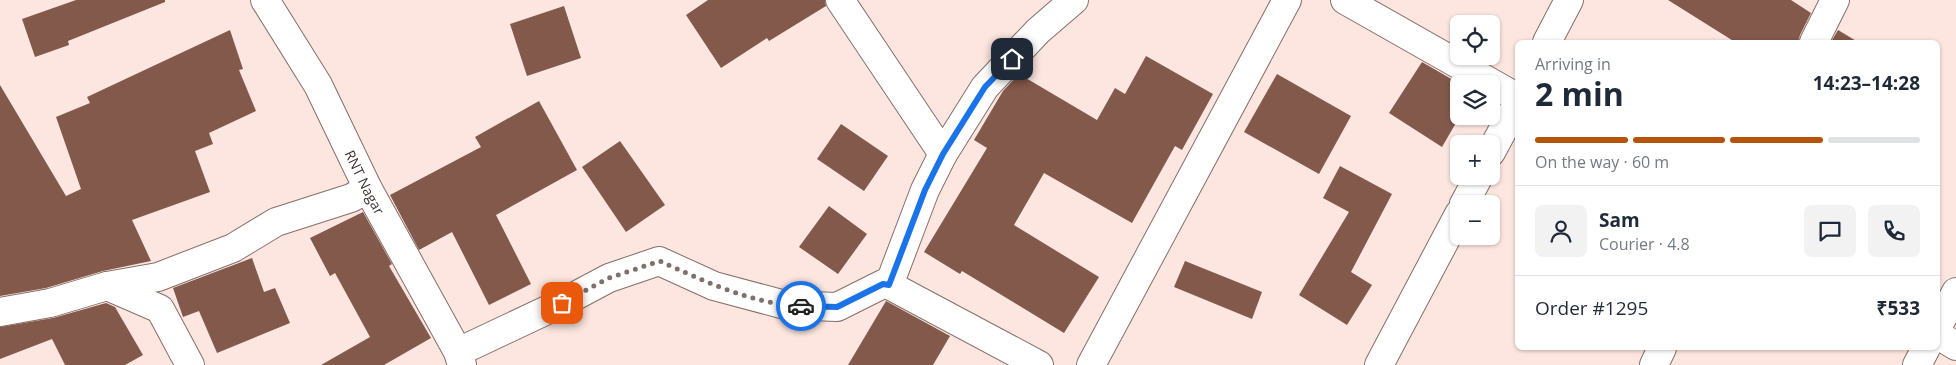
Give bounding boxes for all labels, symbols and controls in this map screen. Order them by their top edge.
map controls [1450,15,1500,245]
button: locate [1450,15,1500,65]
pin [991,38,1033,80]
icon: home [998,45,1026,73]
text: Arriving in [1535,53,1611,75]
text: 14:23–14:28 [1813,70,1920,96]
text: 2 min [1535,72,1624,115]
button: layers [1450,75,1500,125]
button: + [1450,135,1500,185]
street label: RNT Nagar [341,147,390,218]
text: On the way · 60 m [1535,151,1669,173]
button: − [1450,195,1500,245]
button: person [1535,205,1587,257]
button: chat [1804,205,1856,257]
button: phone [1868,205,1920,257]
text: Sam [1599,207,1640,233]
text: Courier · 4.8 [1599,233,1690,255]
courier [776,281,826,331]
pin [541,282,583,324]
icon: bag [548,289,576,317]
icon: car [787,292,815,320]
text: Order #1295 [1535,295,1648,321]
text: ₹533 [1877,295,1920,321]

